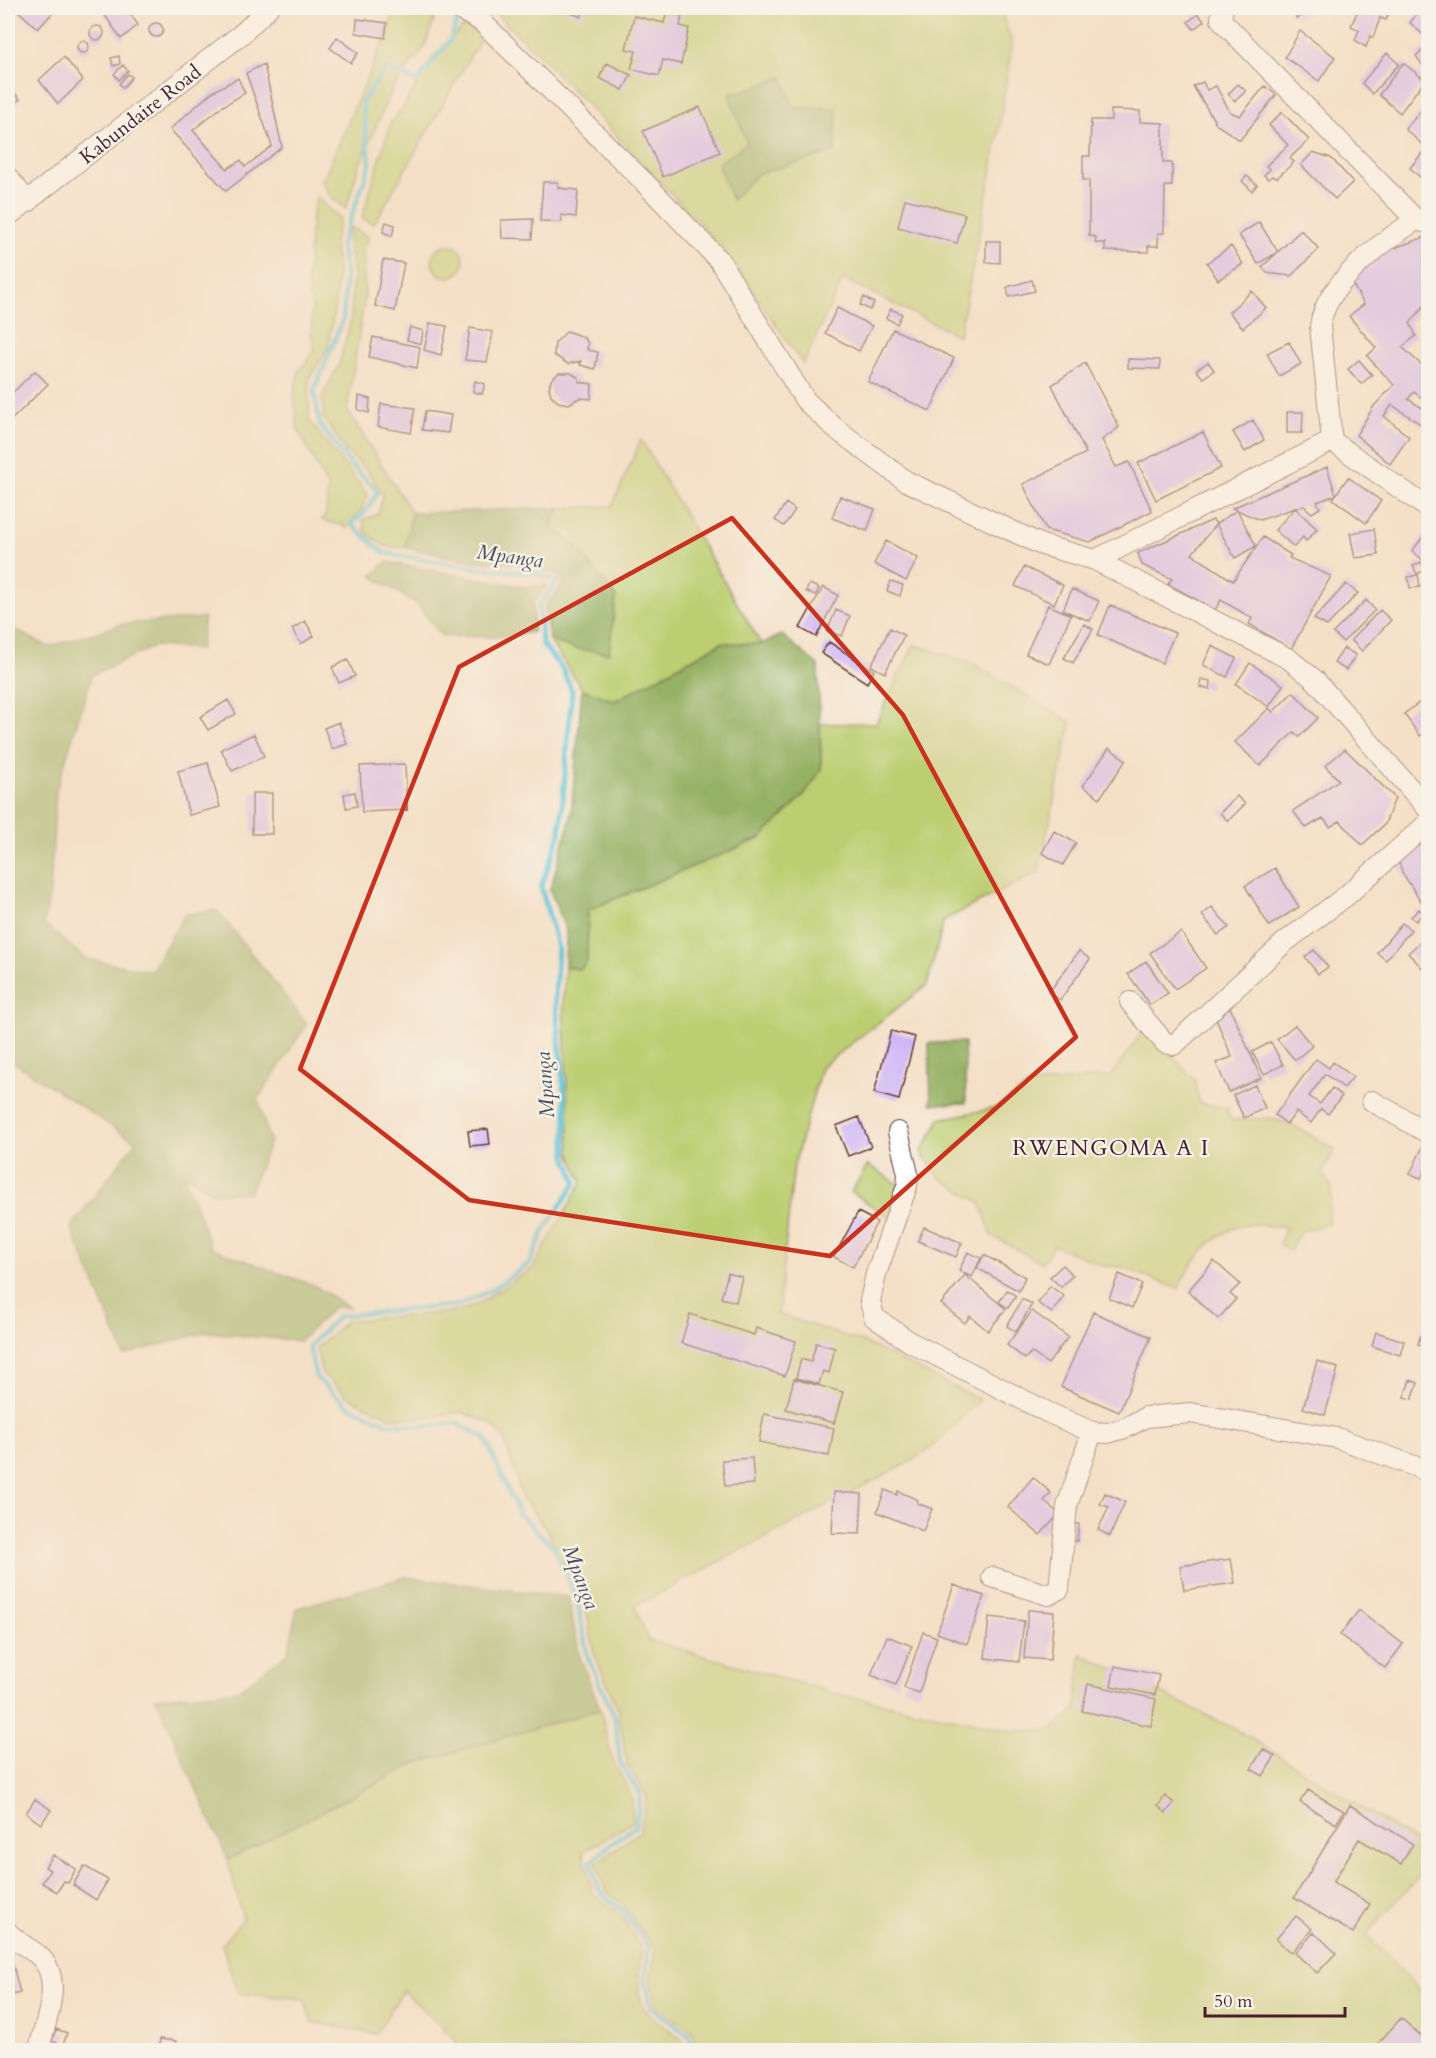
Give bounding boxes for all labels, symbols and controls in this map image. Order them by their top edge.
street label: Kabundaire Road [74,58,207,170]
water label: Mpanga [475,537,545,576]
water label: Mpanga [529,1051,562,1119]
district label: RWENGOMA A I [1012,1133,1210,1163]
water label: Mpanga [555,1541,606,1614]
scale bar [1205,1980,1344,2018]
text: 50 m [1214,1989,1253,2014]

